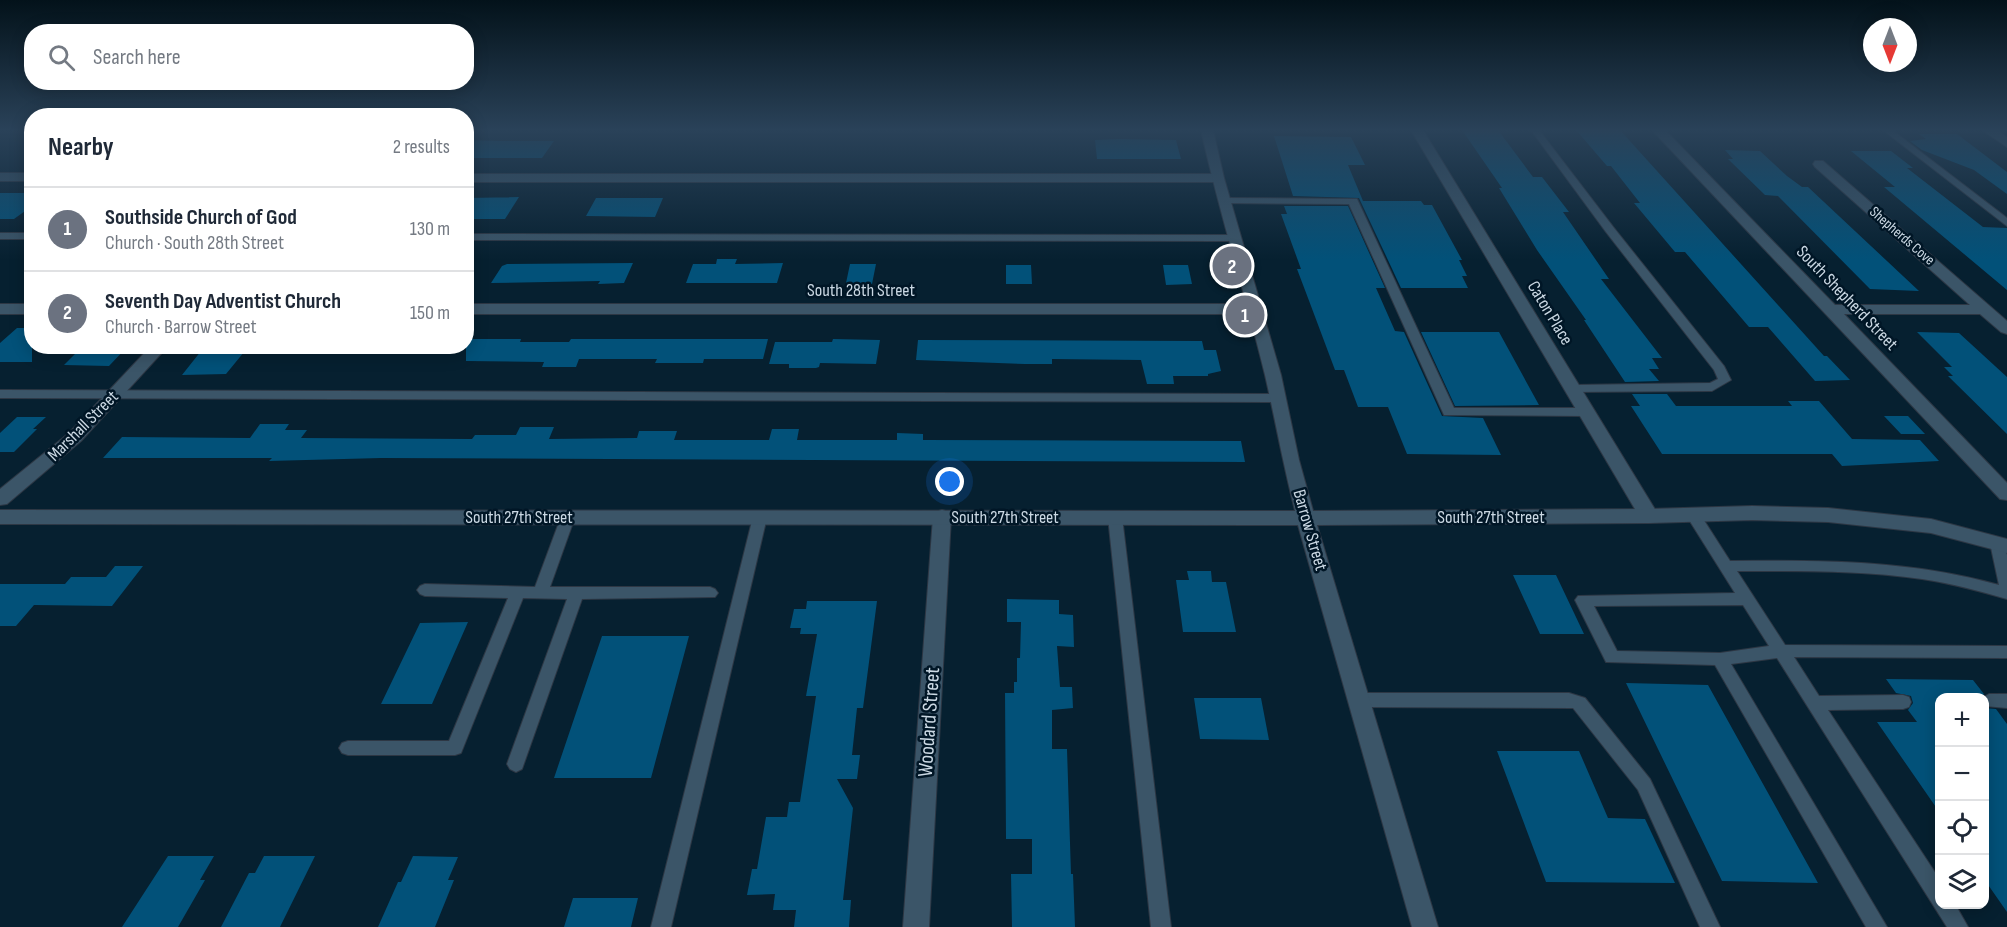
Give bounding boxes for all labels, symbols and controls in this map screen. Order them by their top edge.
north arrow [1863,18,1917,72]
search box [24,24,474,90]
icon: search [45,41,78,74]
text: Search here [93,44,180,71]
text: Nearby [48,132,114,163]
text: 2 results [393,135,450,159]
street label: Shepherds Cove [1865,202,1939,270]
text: Southside Church of God [105,204,297,231]
text: 1 [64,217,71,241]
text: 130 m [410,217,450,241]
text: Church · South 28th Street [105,231,284,255]
street label: South Shepherd Street [1792,241,1902,355]
pin: 2 [1212,244,1252,288]
street label: Caton Place [1523,277,1577,349]
street label: South 28th Street [807,280,916,301]
text: Seventh Day Adventist Church [105,288,341,315]
pin: 1 [1226,292,1264,338]
text: 2 [63,301,72,325]
text: 150 m [410,301,450,325]
text: Church · Barrow Street [105,315,257,339]
street label: Marshall Street [43,386,123,466]
your location [935,467,964,496]
street label: Barrow Street [1288,487,1332,573]
street label: South 27th Street [465,507,573,528]
street label: South 27th Street [951,507,1059,528]
street label: South 27th Street [1437,507,1545,528]
street label: Woodard Street [913,666,945,778]
map controls [1935,693,1989,909]
button: + [1935,693,1989,747]
button: − [1935,747,1989,801]
button: locate [1935,801,1989,855]
button: layers [1935,855,1989,909]

